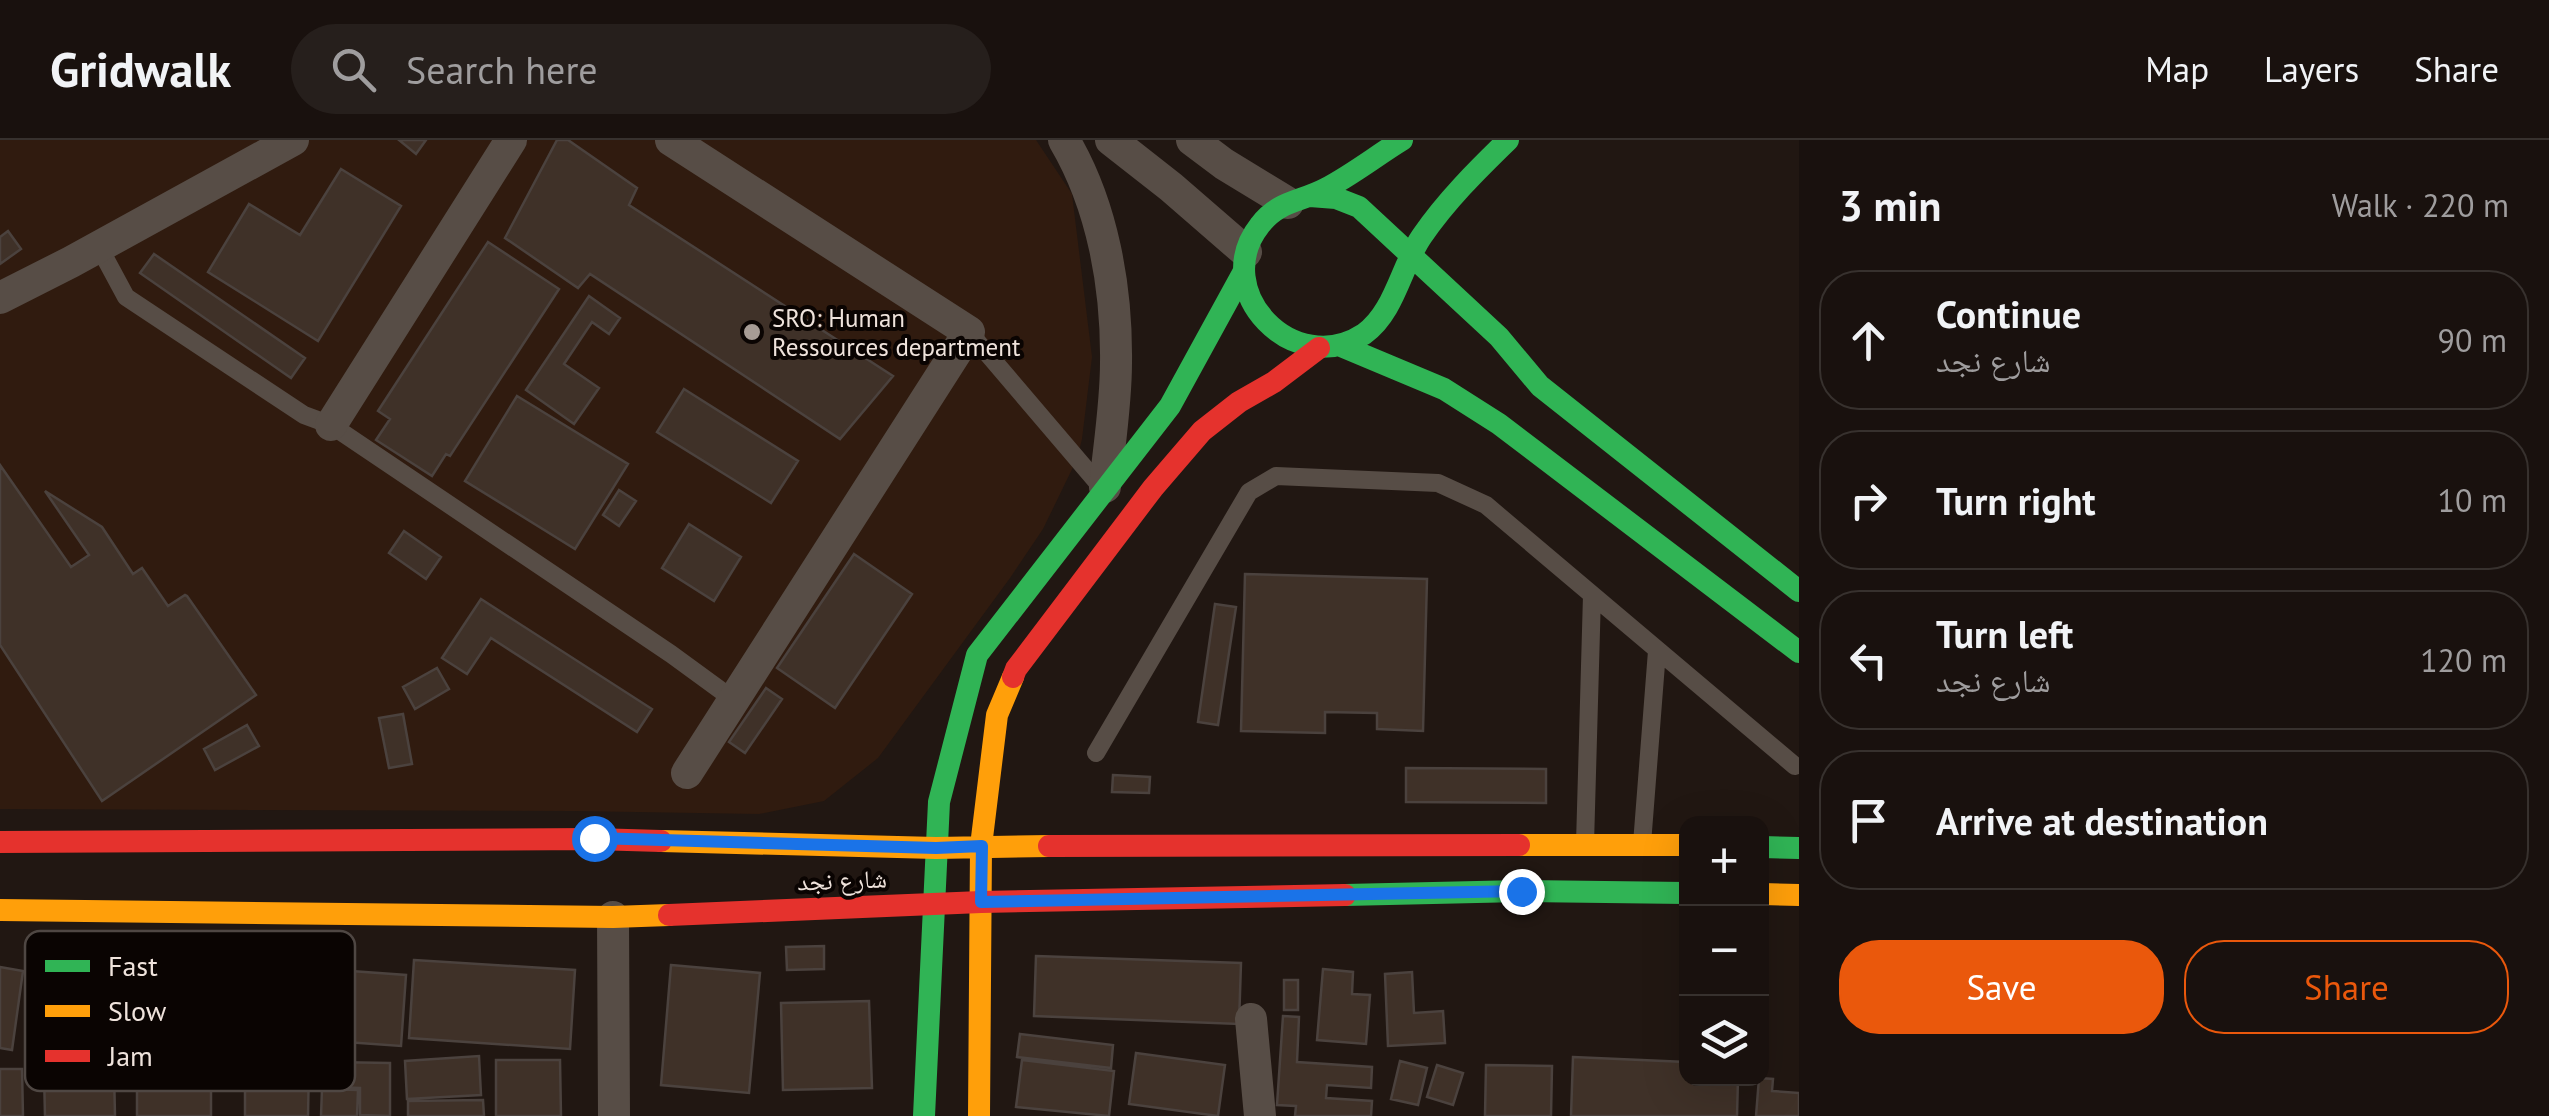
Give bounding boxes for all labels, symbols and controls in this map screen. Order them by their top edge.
search box [291,24,991,114]
text: Gridwalk [50,38,231,100]
icon: search [326,42,381,97]
text: Search here [406,45,598,94]
text: Map [2145,46,2209,92]
text: Layers [2264,46,2359,92]
text: Share [2414,46,2499,92]
text: 3 min [1839,178,1941,233]
text: Walk · 220 m [2332,184,2509,226]
text: Continue [1936,289,2081,338]
place label: SRO: Human Ressources department [772,302,1021,363]
icon: ahead [1841,313,1896,368]
text: 90 m [2438,319,2507,361]
marker: SRO: Human Ressources department [741,321,763,343]
text: شارع نجد [1936,339,2051,381]
icon: right [1841,473,1896,528]
text: Turn right [1936,476,2096,525]
text: 10 m [2438,479,2507,521]
text: Turn left [1936,609,2073,658]
icon: left [1841,633,1896,688]
text: 120 m [2420,639,2507,681]
text: شارع نجد [1936,659,2051,701]
icon: arrive [1841,793,1896,848]
text: Arrive at destination [1936,796,2268,845]
route start [572,816,618,862]
map controls [1679,816,1769,1086]
button: + [1679,816,1769,906]
street label: شارع نجد [797,862,887,898]
route end [1499,869,1545,915]
button: − [1679,906,1769,996]
legend [25,931,355,1091]
button: Save [1839,940,2164,1034]
button: Share [2184,940,2509,1034]
text: Fast [108,947,158,984]
text: Slow [108,992,167,1029]
button: layers [1679,996,1769,1086]
text: Jam [107,1037,153,1074]

